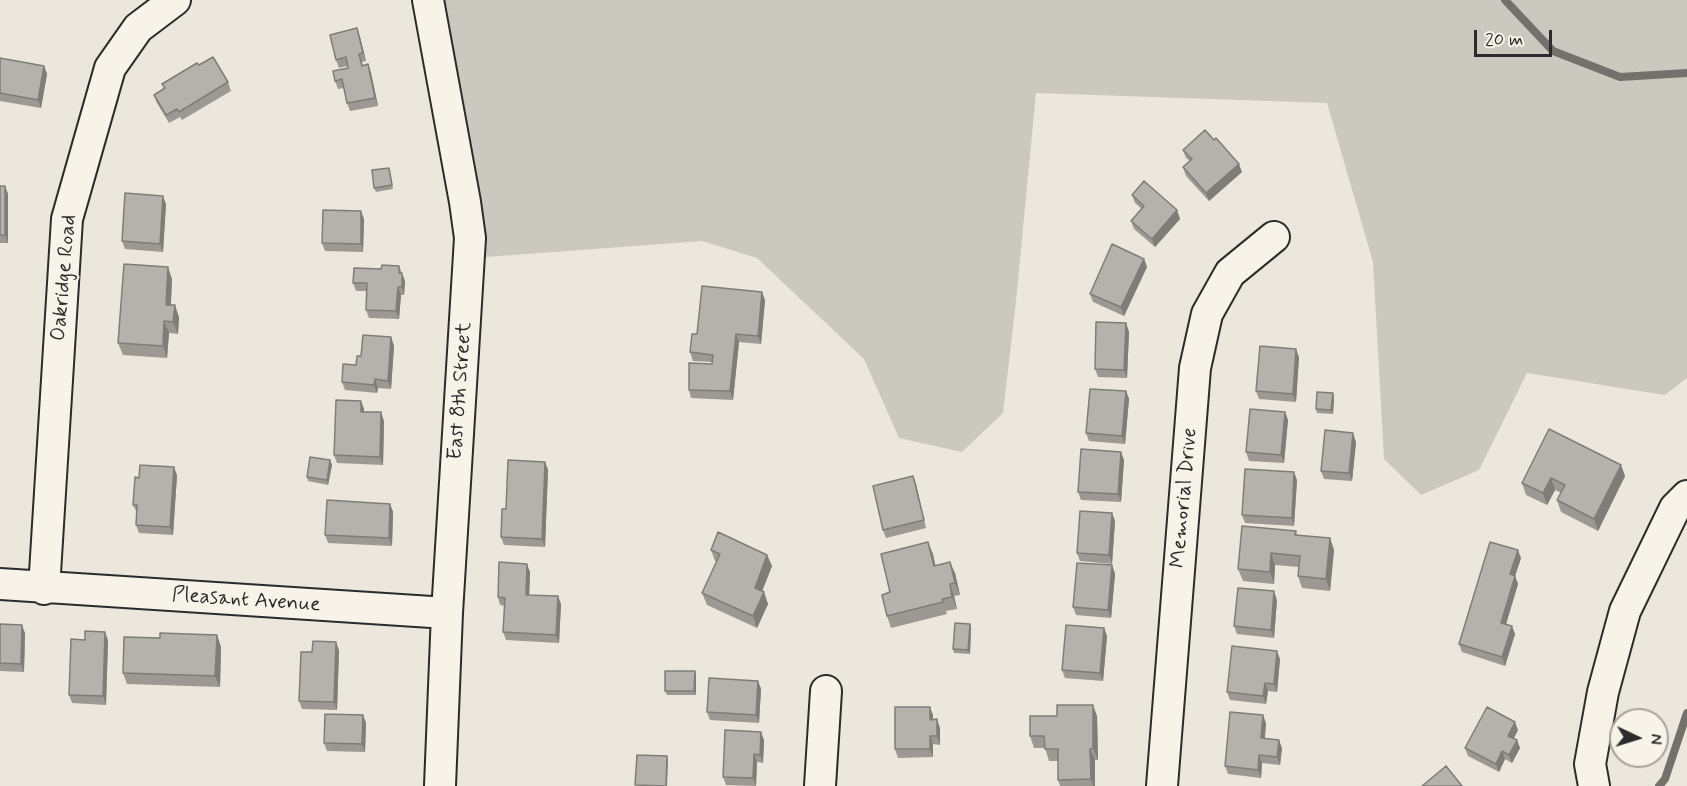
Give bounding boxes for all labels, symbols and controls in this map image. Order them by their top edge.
scale bar [1477,18,1555,56]
text: 20 m [1485,28,1523,52]
street label: Oakridge Road [47,214,83,342]
street label: East 8th Street [444,321,478,461]
street label: Memorial Drive [1166,427,1204,569]
street label: Pleasant Avenue [171,583,321,619]
north arrow [1609,708,1669,768]
text: N [1645,733,1666,745]

